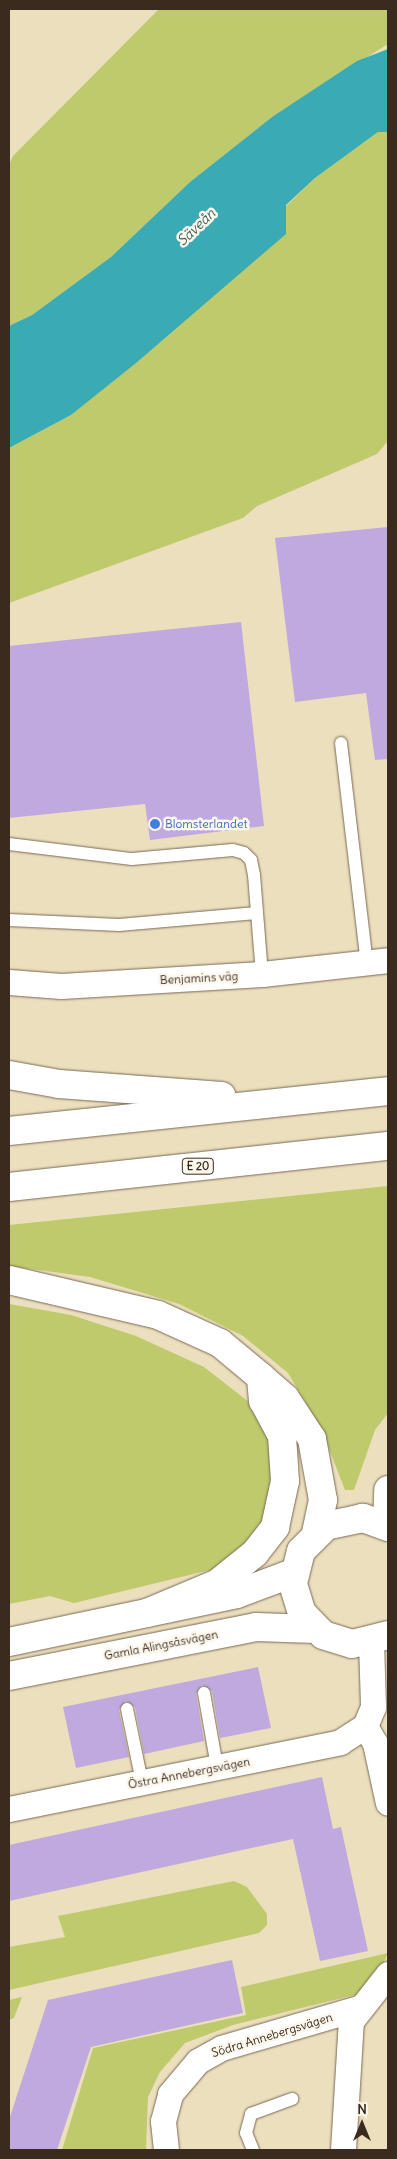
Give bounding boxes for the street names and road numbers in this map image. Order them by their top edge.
street label: Benjamins väg [159,969,239,987]
road number: E 20 [182,1158,214,1174]
street label: Gamla Alingsåsvägen [103,1627,219,1663]
street label: Östra Annebergsvägen [127,1754,251,1792]
street label: Södra Annebergsvägen [210,2010,334,2060]

